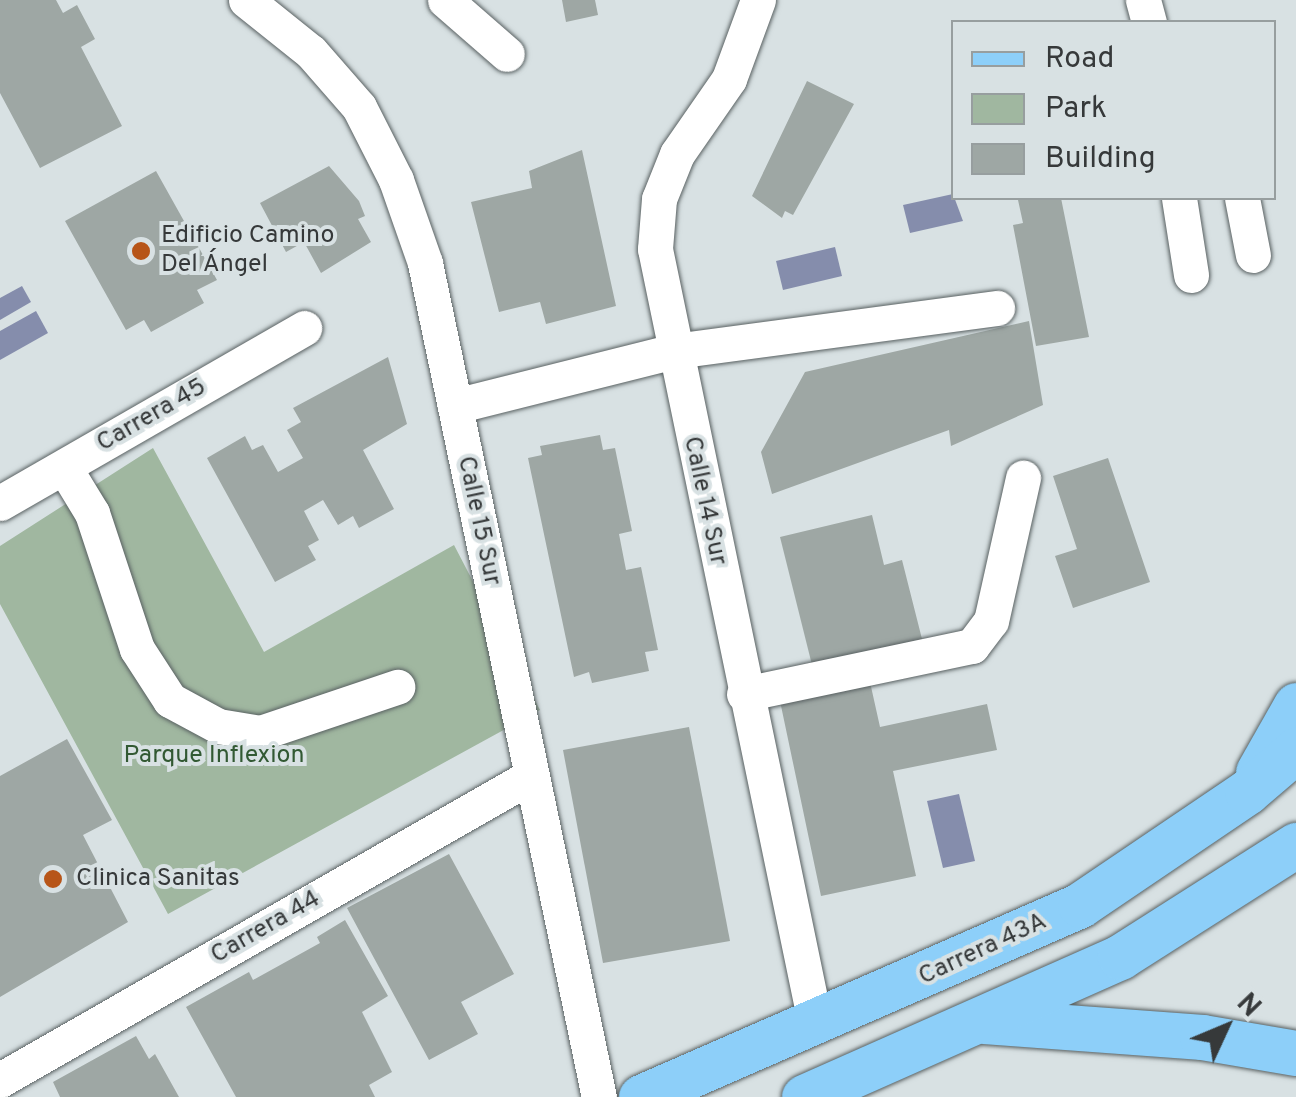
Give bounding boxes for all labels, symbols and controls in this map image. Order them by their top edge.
legend [951,20,1276,200]
text: Road [1045,41,1114,78]
text: Park [1045,91,1107,128]
text: Building [1045,141,1156,178]
place label: Edificio Camino Del Ángel [161,222,334,281]
marker: Edificio Camino Del Ángel [130,240,152,262]
street label: Carrera 45 [92,373,212,459]
street label: Calle 14 Sur [676,434,732,568]
street label: Calle 15 Sur [450,454,506,588]
park label: Parque Inflexion [123,741,305,771]
place label: Clinica Sanitas [76,864,240,894]
marker: Clinica Sanitas [40,866,66,892]
street label: Carrera 44 [206,885,326,971]
street label: Carrera 43A [914,907,1052,993]
north arrow [1176,977,1276,1077]
text: N [1228,986,1268,1026]

